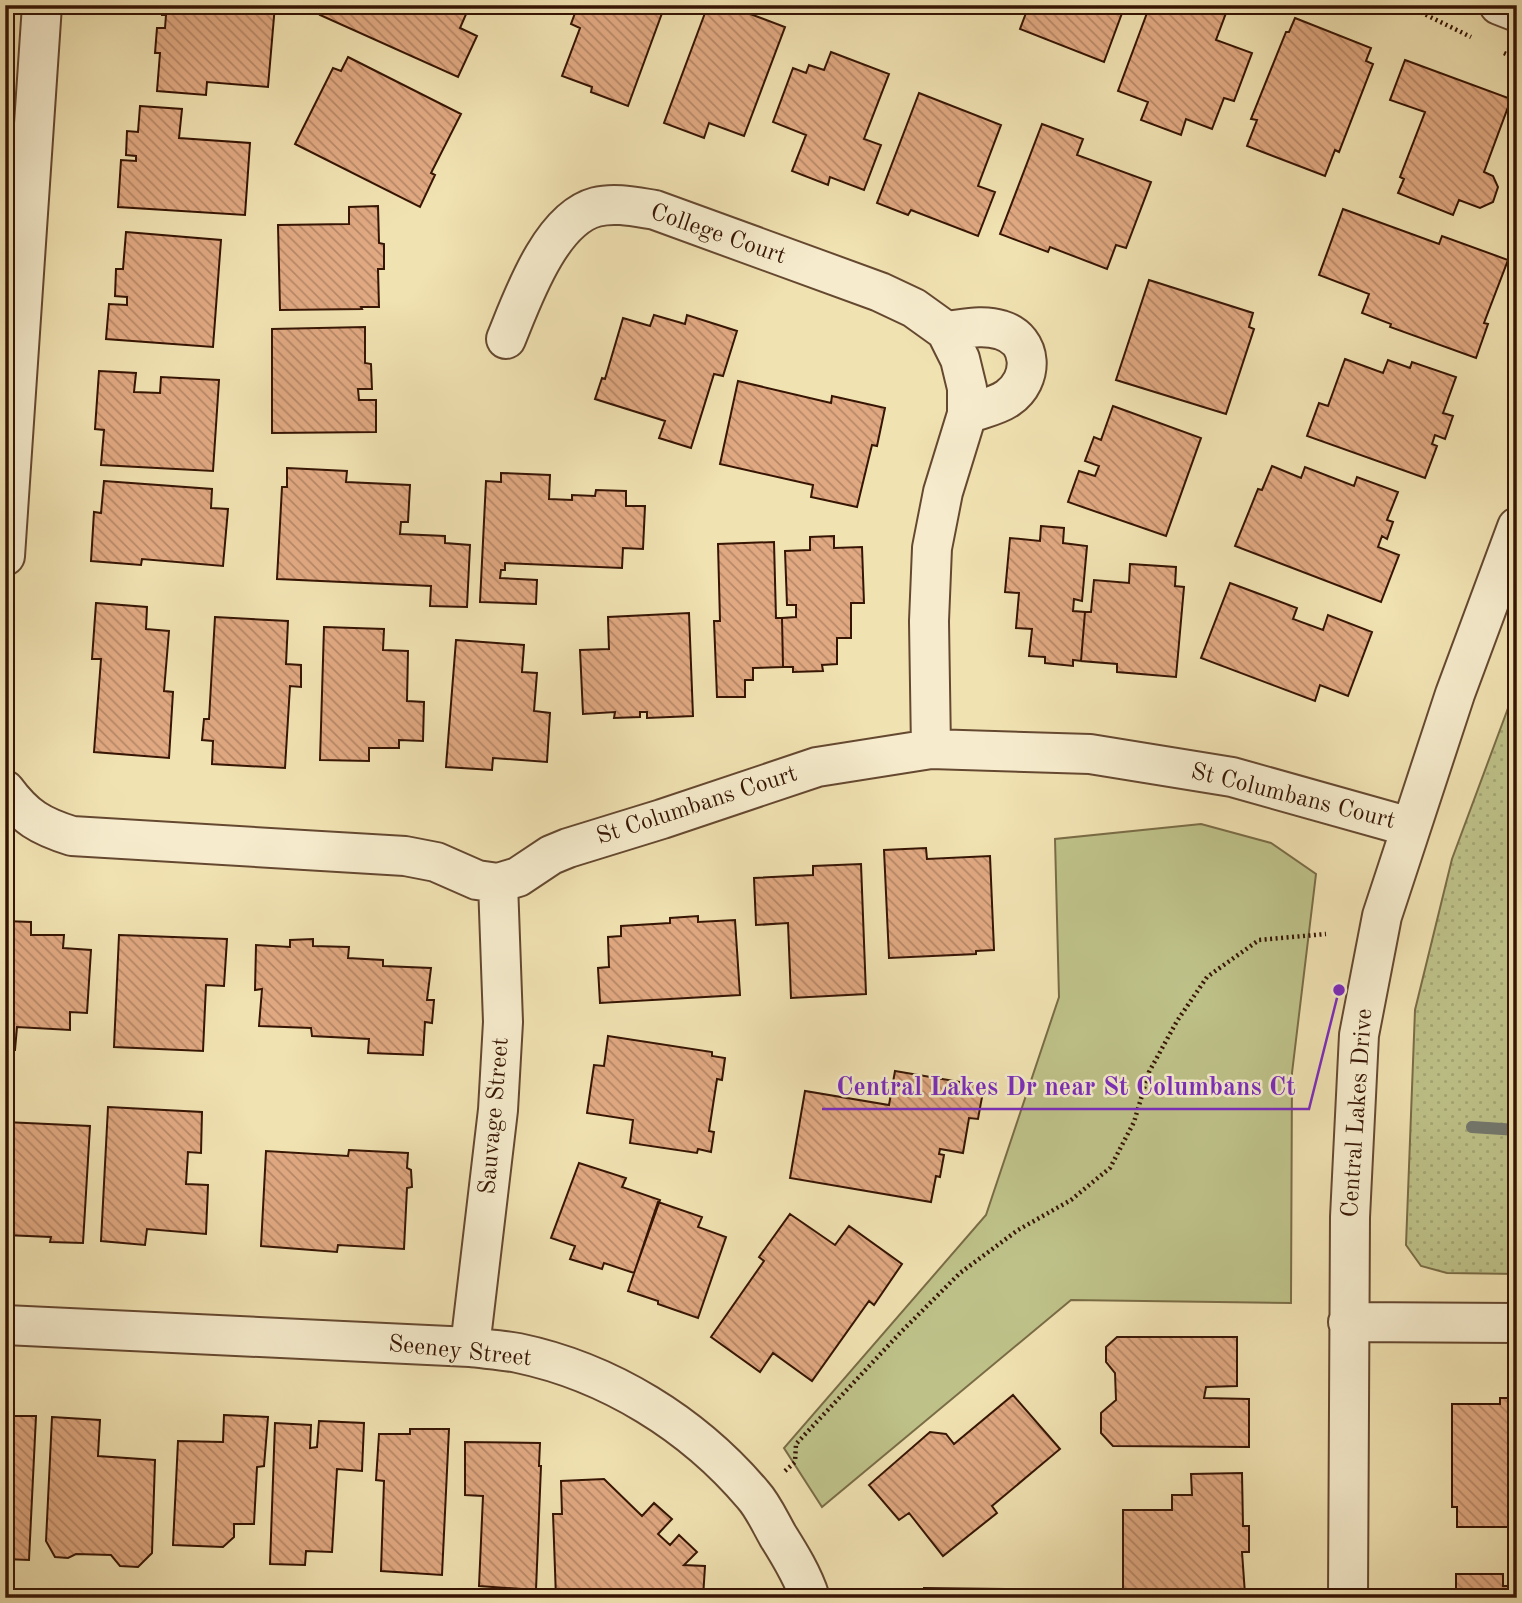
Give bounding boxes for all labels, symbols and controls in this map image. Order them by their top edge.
street label: College Court [647,201,789,269]
street label: St Columbans Court [1188,760,1398,834]
street label: St Columbans Court [594,762,800,850]
street label: Central Lakes Drive [1339,1008,1377,1218]
street label: Sauvage Street [476,1036,514,1196]
callout: Central Lakes Dr near St Columbans Ct [822,1062,1309,1109]
text: Central Lakes Dr near St Columbans Ct [836,1075,1296,1101]
street label: Seeney Street [387,1333,533,1371]

